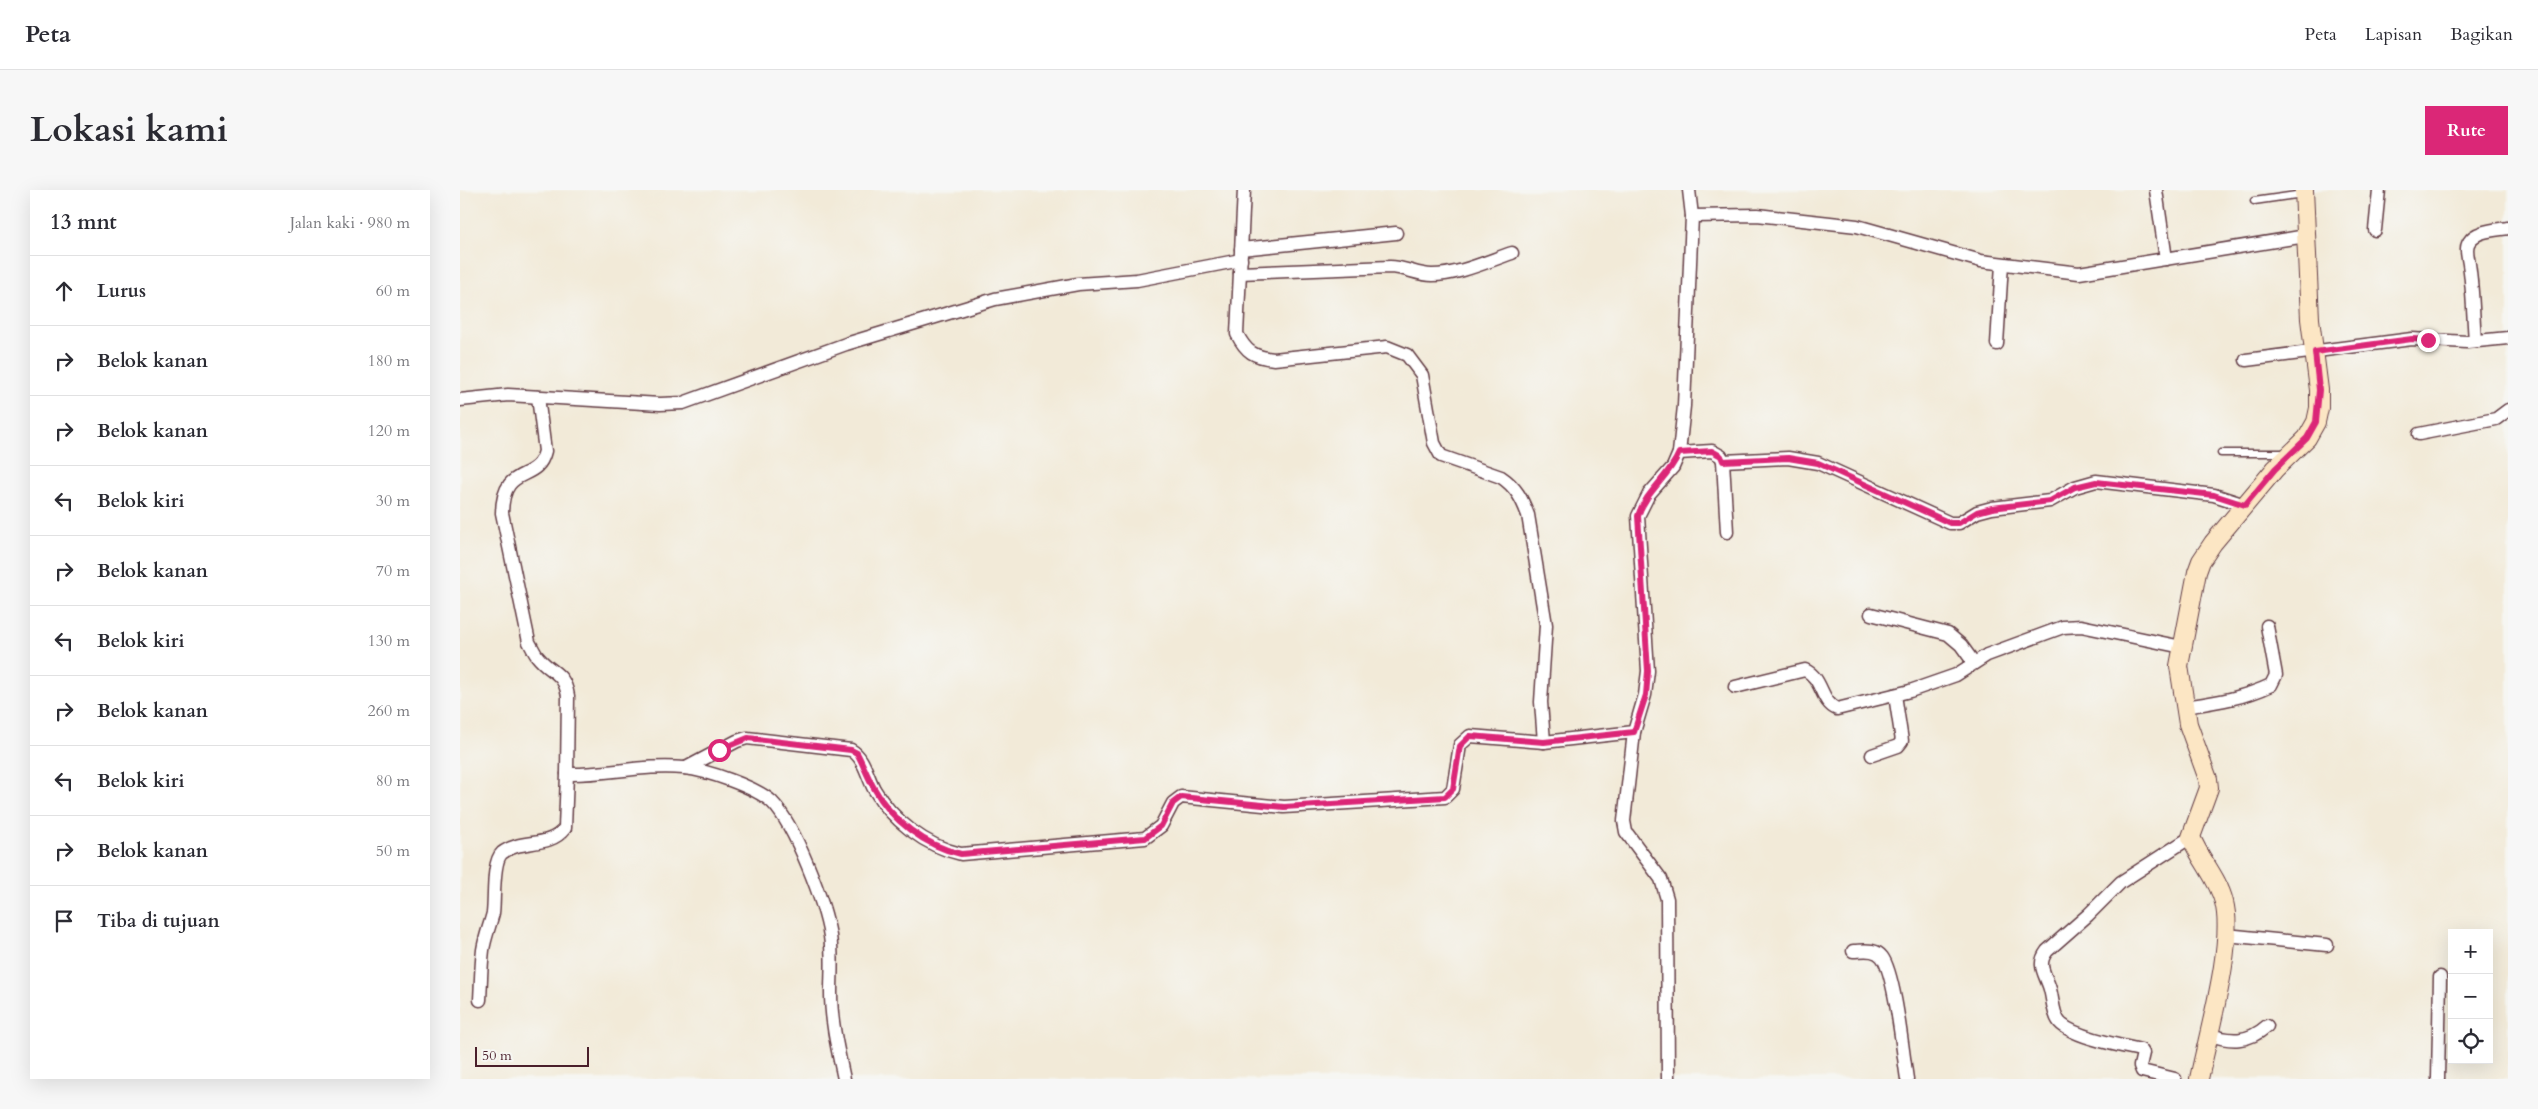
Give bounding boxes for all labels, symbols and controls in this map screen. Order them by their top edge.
text: Peta [25,18,71,51]
text: Peta [2305,22,2337,47]
text: Lapisan [2365,22,2422,47]
text: Bagikan [2450,22,2513,47]
text: Lokasi kami [30,106,228,154]
button: Rute [2425,106,2508,155]
text: 13 mnt [50,208,117,237]
text: Jalan kaki · 980 m [290,212,410,234]
icon: ahead [50,277,78,305]
text: Lurus [97,278,146,304]
text: 60 m [376,280,410,302]
route end [2417,329,2440,352]
icon: right [50,347,78,375]
text: Belok kanan [97,348,208,374]
text: 180 m [368,350,410,372]
icon: right [50,417,78,445]
text: Belok kanan [97,418,208,444]
text: 120 m [368,420,410,442]
icon: left [50,487,78,515]
text: Belok kiri [97,488,184,514]
text: 30 m [376,490,410,512]
icon: right [50,557,78,585]
text: Belok kanan [97,558,208,584]
text: 70 m [376,560,410,582]
icon: left [50,627,78,655]
text: Belok kiri [97,628,184,654]
text: 130 m [368,630,410,652]
icon: right [50,697,78,725]
text: Belok kanan [97,698,208,724]
text: 260 m [368,700,410,722]
route start [708,739,731,762]
icon: left [50,767,78,795]
text: Belok kiri [97,768,184,794]
text: 80 m [376,770,410,792]
icon: right [50,837,78,865]
text: Belok kanan [97,838,208,864]
text: 50 m [376,840,410,862]
icon: arrive [50,907,78,935]
text: Tiba di tujuan [97,908,220,934]
map controls [2448,929,2493,1064]
button: + [2448,929,2493,974]
button: − [2448,974,2493,1019]
button: locate [2448,1019,2493,1064]
scale bar [475,1044,589,1067]
text: 50 m [482,1046,512,1065]

